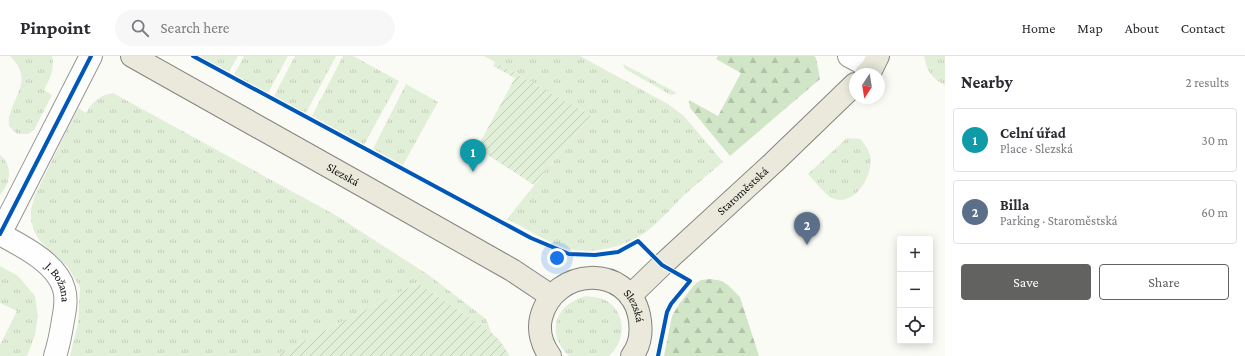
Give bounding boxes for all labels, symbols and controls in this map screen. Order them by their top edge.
search box [115,10,395,46]
text: Pinpoint [20,17,91,38]
icon: search [129,17,151,39]
text: Search here [161,20,229,36]
text: Home [1022,20,1055,36]
text: Map [1077,20,1103,36]
text: About [1125,20,1159,36]
text: Contact [1181,20,1225,36]
north arrow [849,68,885,104]
text: Nearby [961,73,1013,92]
text: 2 results [1186,75,1229,90]
text: Celní úřad [1000,125,1066,141]
text: 1 [973,133,977,148]
text: 30 m [1202,133,1228,148]
pin: 1 [460,139,486,172]
text: Place · Slezská [1000,141,1073,156]
street label: Slezská [324,160,362,189]
street label: Staroměstská [714,164,771,218]
text: Billa [1000,197,1029,213]
text: 2 [972,205,978,220]
text: 60 m [1201,205,1228,220]
pin: 2 [794,212,820,245]
text: Parking · Staroměstská [1000,213,1118,228]
map controls [897,236,933,344]
button: + [897,236,933,272]
your location [547,248,567,268]
street label: J. Božana [42,258,73,303]
button: Save [961,264,1091,300]
button: Share [1099,264,1229,300]
button: − [897,272,933,308]
street label: Slezská [621,286,647,324]
button: locate [897,308,933,344]

